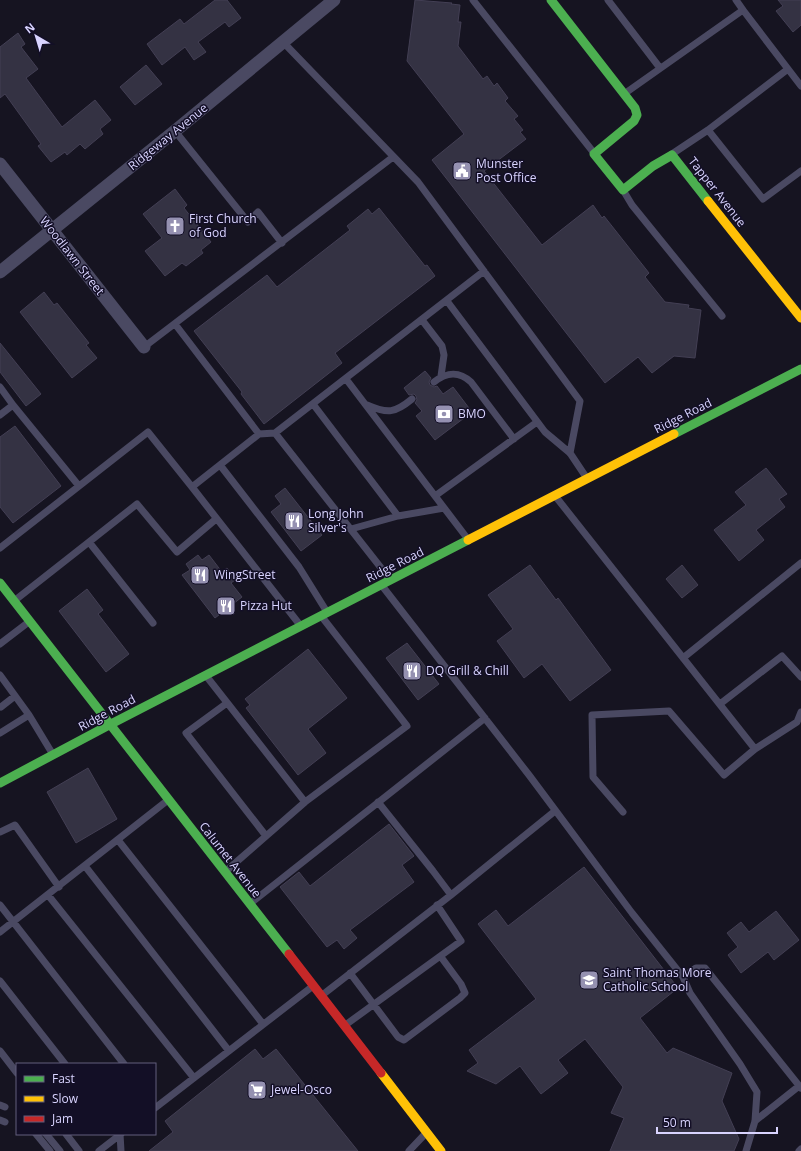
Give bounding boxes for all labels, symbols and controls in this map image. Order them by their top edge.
north arrow [16,16,56,56]
text: N [21,19,38,36]
street label: Ridgeway Avenue [124,99,211,174]
street label: Tapper Avenue [685,153,750,230]
place label: Munster Post Office [476,155,537,186]
public building icon: Munster Post Office [451,160,473,182]
place label: First Church of God [189,210,257,241]
street label: Woodlawn Street [36,213,109,299]
church icon: First Church of God [164,215,186,237]
street label: Ridge Road [651,394,715,437]
bank icon: BMO [433,403,455,425]
place label: BMO [458,405,486,422]
place label: Long John Silver's [308,505,364,536]
restaurant icon: Long John Silver's [283,510,305,532]
street label: Ridge Road [363,543,427,586]
restaurant icon: WingStreet [189,564,211,586]
place label: WingStreet [214,566,276,583]
restaurant icon: Pizza Hut [215,595,237,617]
place label: Pizza Hut [240,597,292,614]
restaurant icon: DQ Grill & Chill [401,660,423,682]
place label: DQ Grill & Chill [426,662,509,679]
street label: Ridge Road [75,690,138,735]
street label: Calumet Avenue [195,818,265,901]
place label: Saint Thomas More Catholic School [603,964,712,995]
school or university icon: Saint Thomas More Catholic School [578,969,600,991]
legend [16,1063,156,1135]
text: Fast [52,1070,75,1087]
supermarket icon: Jewel-Osco [246,1079,268,1101]
place label: Jewel-Osco [270,1081,332,1098]
text: Slow [52,1090,79,1107]
scale bar [657,1109,777,1135]
text: Jam [51,1110,73,1127]
text: 50 m [663,1114,691,1131]

